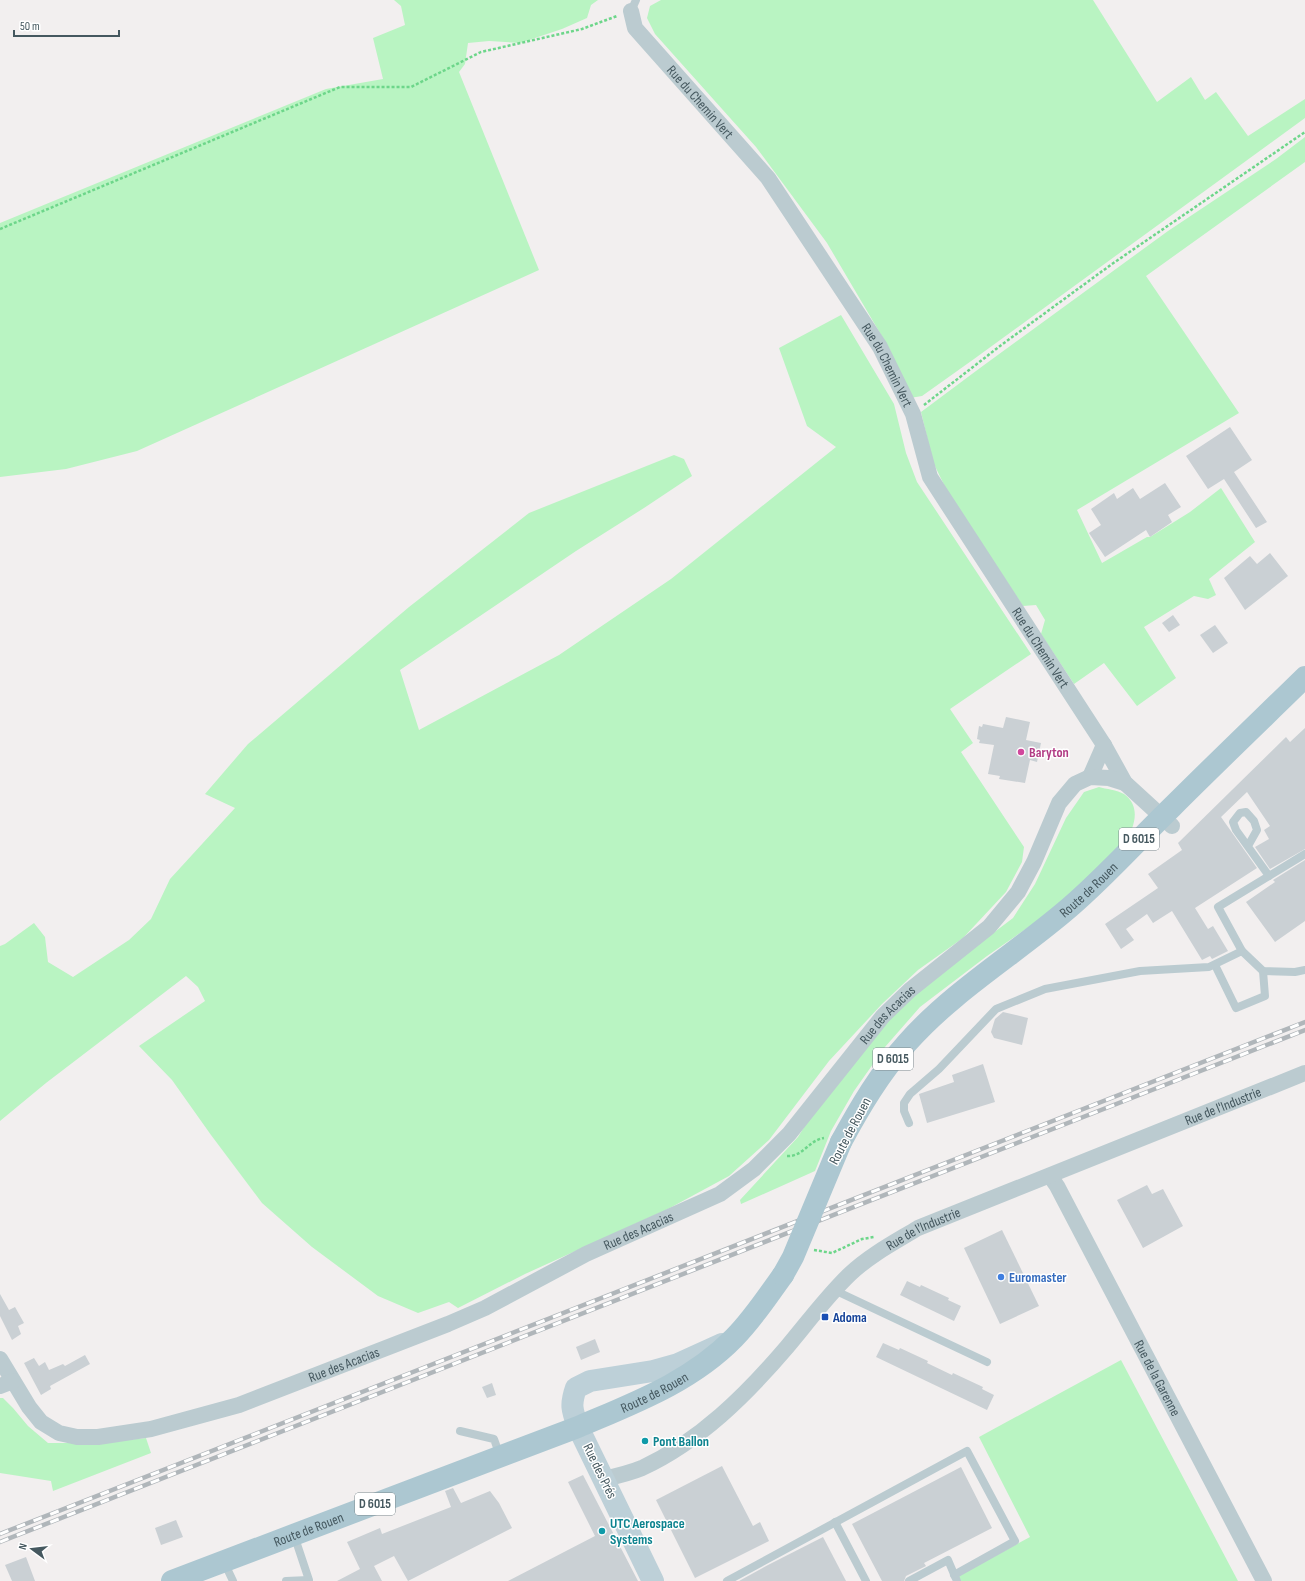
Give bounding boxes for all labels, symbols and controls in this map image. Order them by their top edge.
scale bar [14,12,119,38]
text: 50 m [20,19,40,34]
street label: Rue du Chemin Vert [663,62,737,142]
street label: Rue du Chemin Vert [858,320,917,410]
street label: Rue du Chemin Vert [1008,604,1073,691]
place label: Baryton [1029,744,1069,761]
marker: Baryton [1016,747,1026,757]
road number: D 6015 [1119,828,1159,850]
street label: Route de Rouen [1056,859,1121,921]
street label: Rue des Acacias [856,981,918,1047]
road number: D 6015 [873,1048,913,1070]
street label: Rue de l'Industrie [1182,1083,1264,1129]
street label: Route de Rouen [825,1095,875,1167]
street label: Rue de l'Industrie [883,1203,963,1254]
street label: Rue des Acacias [601,1208,676,1254]
place label: Euromaster [1009,1269,1067,1286]
marker: Euromaster [996,1272,1006,1282]
place label: Adoma [832,1309,867,1326]
marker: Adoma [820,1312,830,1322]
street label: Rue de la Garenne [1131,1337,1185,1419]
street label: Rue des Acacias [306,1343,382,1386]
street label: Route de Rouen [618,1368,691,1416]
place label: Pont Ballon [653,1433,709,1450]
marker: Pont Ballon [640,1436,650,1446]
street label: Rue des Prés [579,1441,621,1501]
road number: D 6015 [355,1493,395,1515]
street label: Route de Rouen [271,1508,346,1550]
place label: UTC Aerospace Systems [610,1515,685,1548]
marker: UTC Aerospace Systems [597,1526,607,1536]
north arrow [12,1529,52,1569]
text: N [16,1542,30,1551]

